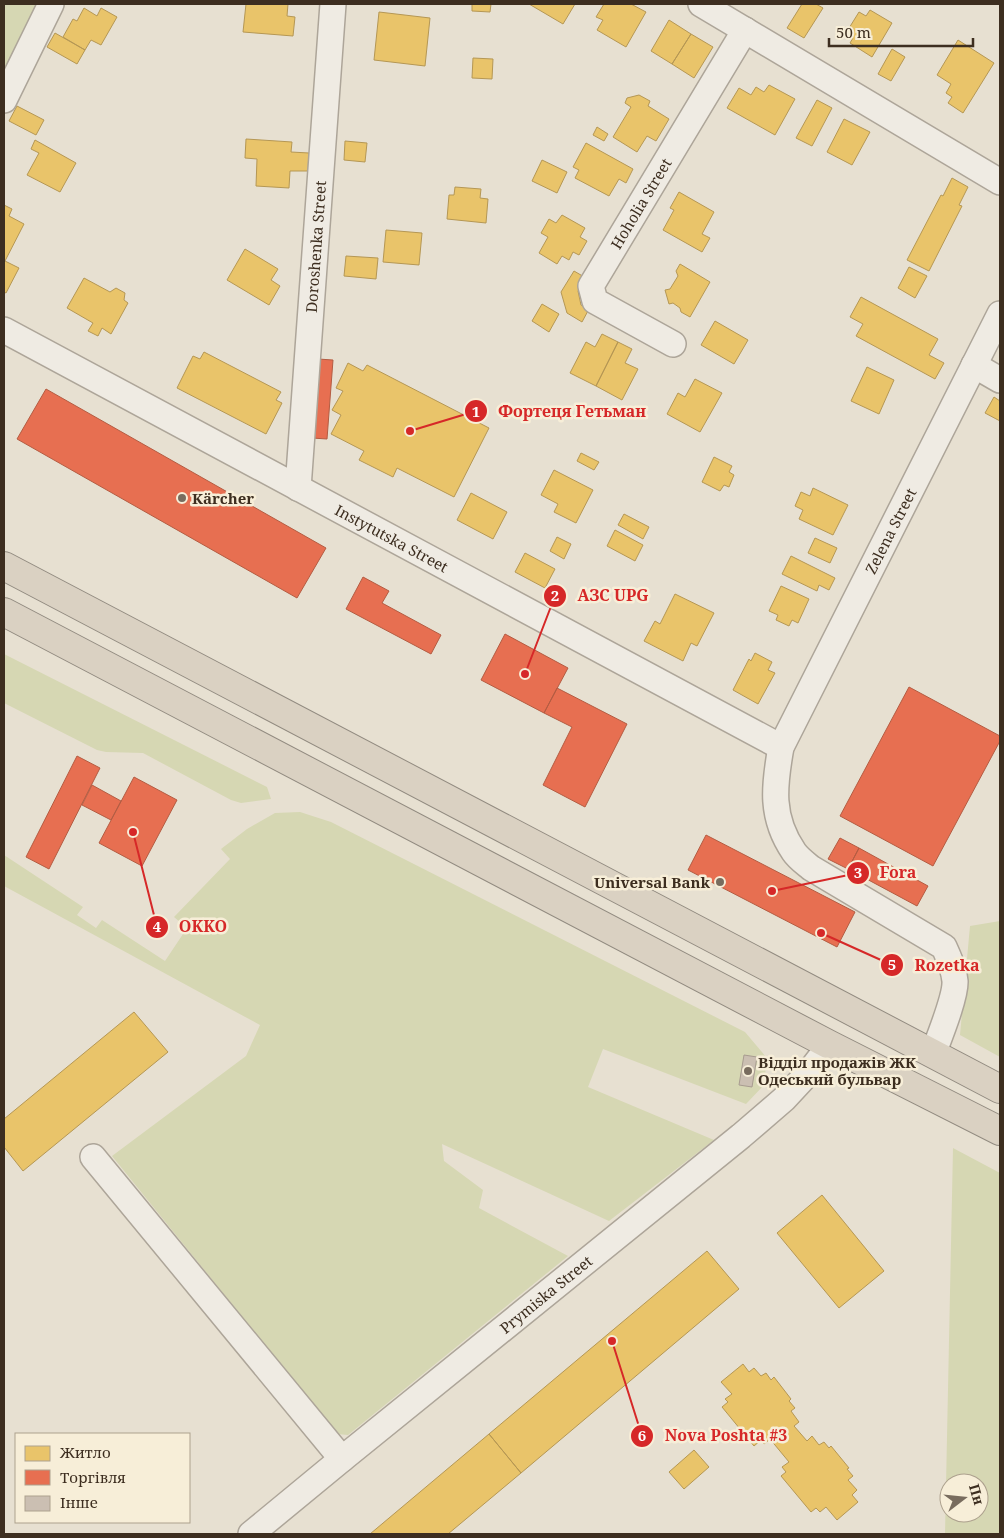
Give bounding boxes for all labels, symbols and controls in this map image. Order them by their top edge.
scale bar [829,15,973,47]
text: 50 m [836,22,871,42]
street label: Hoholia Street [606,154,676,252]
street label: Doroshenka Street [301,180,330,313]
callout: Фортеця Гетьман [463,396,656,427]
text: Фортеця Гетьман [498,400,646,422]
text: 1 [472,401,480,421]
street label: Zelena Street [860,485,920,577]
place label: Kärcher [192,488,254,508]
marker: Kärcher [176,492,188,504]
street label: Instytutska Street [332,500,452,577]
callout: АЗС UPG [542,580,658,611]
text: АЗС UPG [577,584,649,606]
text: 2 [551,585,559,605]
callout: Fora [845,857,927,888]
text: Fora [880,861,917,883]
text: 3 [854,862,862,882]
place label: Universal Bank [594,872,710,892]
marker: Universal Bank [714,876,726,888]
callout: OKKO [144,911,237,942]
text: OKKO [179,915,227,937]
text: 4 [153,916,162,936]
callout: Rozetka [880,950,990,981]
text: 5 [888,954,896,974]
text: Rozetka [914,954,980,976]
place label: Відділ продажів ЖК Одеський бульвар [758,1052,916,1089]
marker: Відділ продажів ЖК Одеський бульвар [742,1065,754,1077]
street label: Prymiska Street [495,1251,596,1338]
callout: Nova Poshta #3 [629,1420,797,1451]
text: Nova Poshta #3 [665,1424,787,1446]
text: 6 [638,1425,646,1445]
legend [15,1433,190,1523]
text: Житло [59,1442,111,1462]
text: Торгівля [60,1467,126,1487]
north arrow [939,1473,989,1523]
text: Пн [965,1482,989,1507]
text: Інше [60,1492,98,1512]

